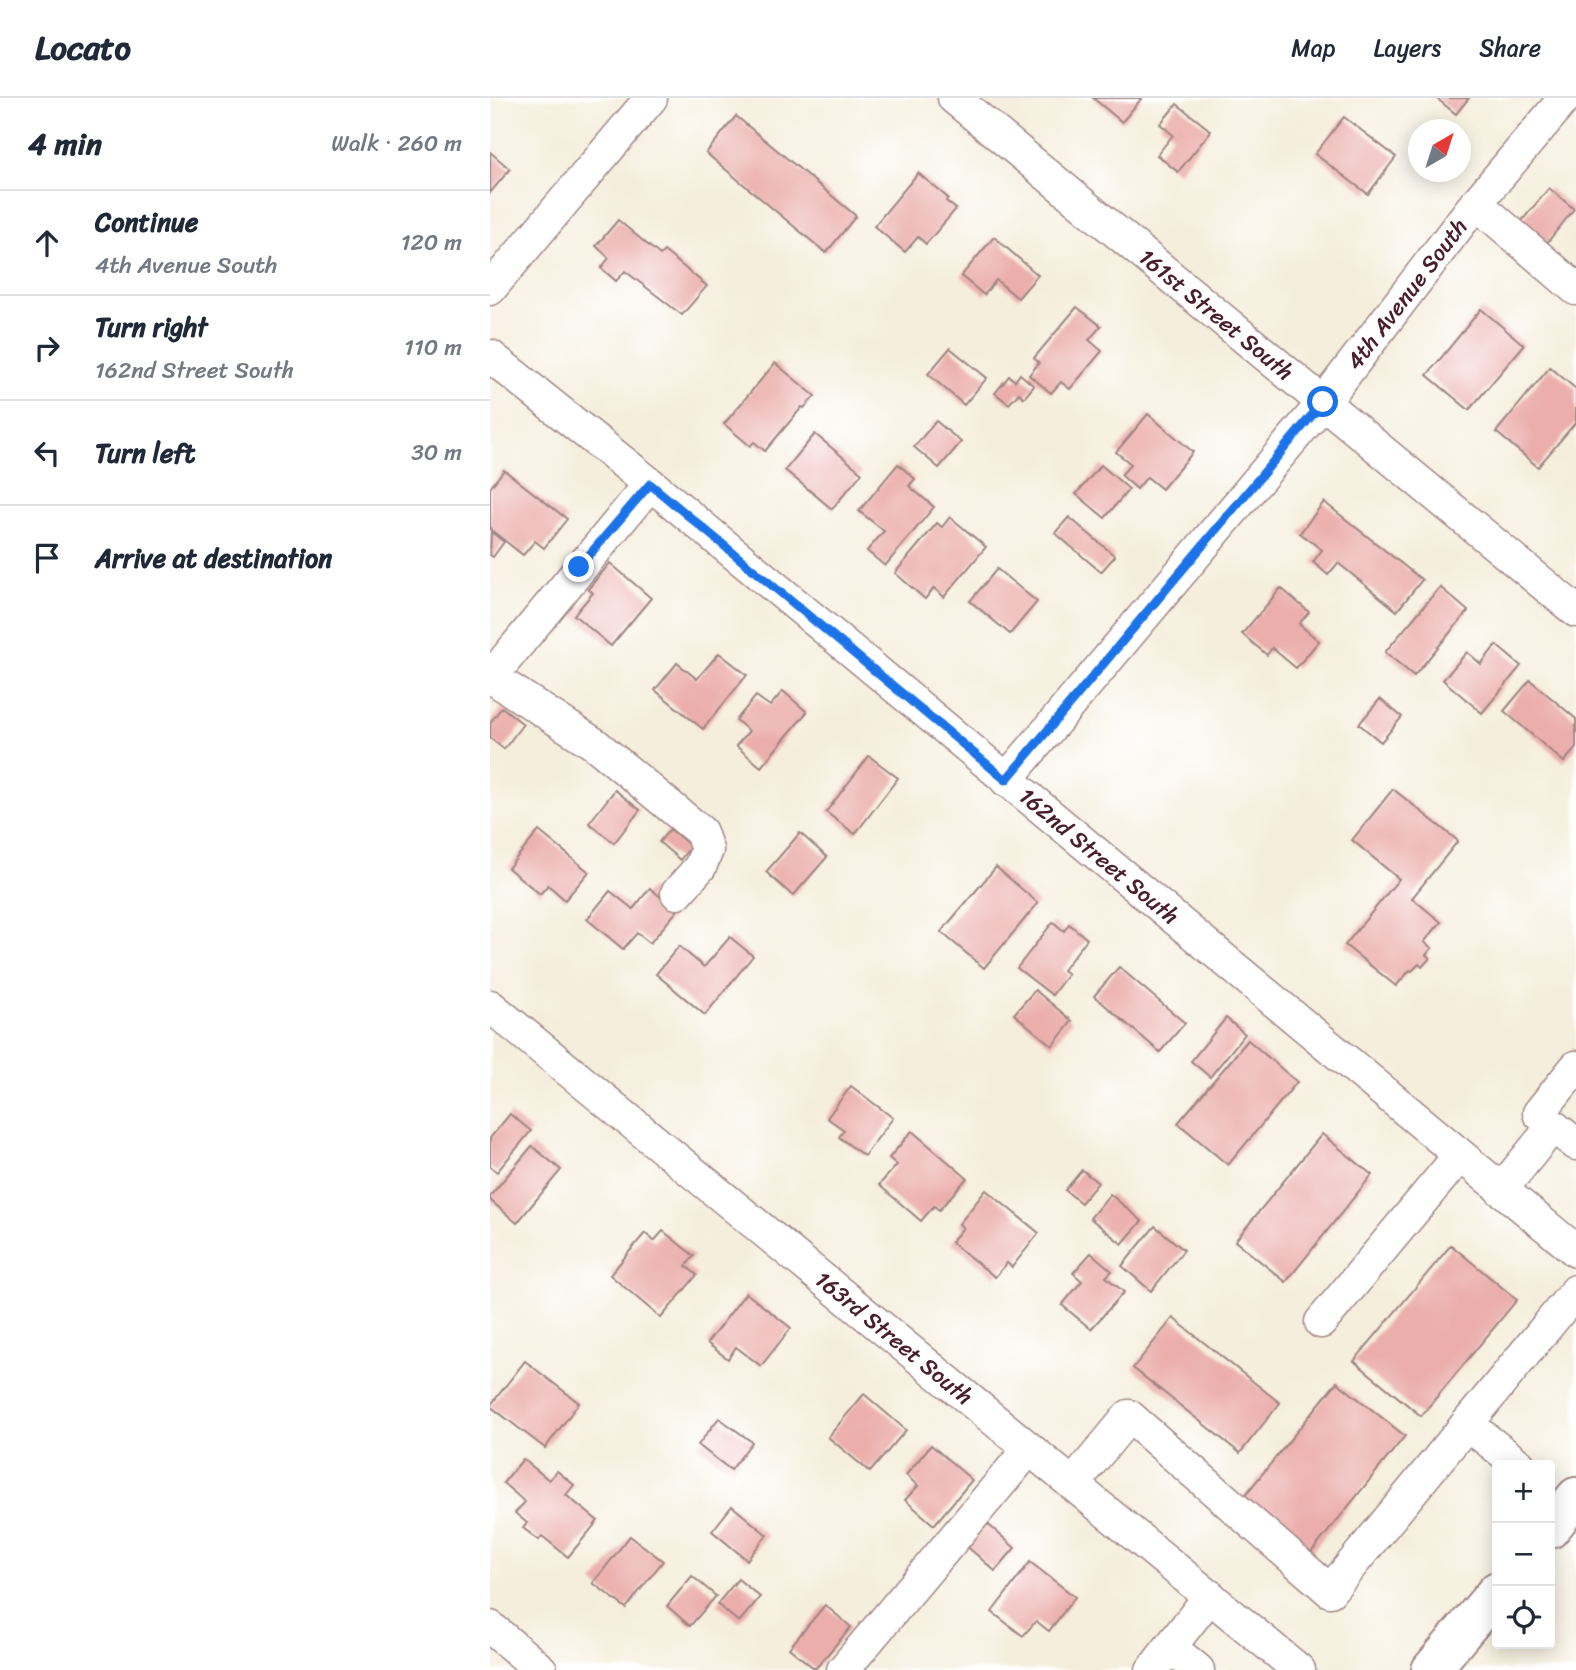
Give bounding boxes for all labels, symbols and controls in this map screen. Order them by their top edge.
text: Locato [35,19,131,77]
text: Map [1291,27,1336,69]
text: Layers [1374,27,1441,69]
text: Share [1479,27,1541,69]
text: 4 min [28,117,102,171]
north arrow [1408,119,1471,182]
text: Walk · 260 m [331,123,462,164]
text: Continue [95,199,198,245]
street label: 4th Avenue South [1335,209,1479,379]
text: 120 m [401,222,462,263]
icon: ahead [28,224,66,262]
street label: 161st Street South [1129,238,1303,392]
text: 4th Avenue South [95,245,277,286]
text: Turn right [95,304,208,350]
text: 110 m [404,327,462,368]
icon: right [28,329,66,367]
text: 162nd Street South [95,350,294,391]
route start [1307,386,1338,417]
text: Turn left [95,430,195,476]
text: 30 m [411,432,462,473]
icon: left [28,434,66,472]
text: Arrive at destination [95,535,332,581]
icon: arrive [28,539,66,577]
route end [563,551,594,582]
street label: 162nd Street South [1009,777,1189,936]
street label: 163rd Street South [805,1260,983,1416]
map controls [1492,1460,1555,1649]
button: + [1492,1460,1555,1523]
button: − [1492,1523,1555,1586]
button: locate [1492,1586,1555,1649]

